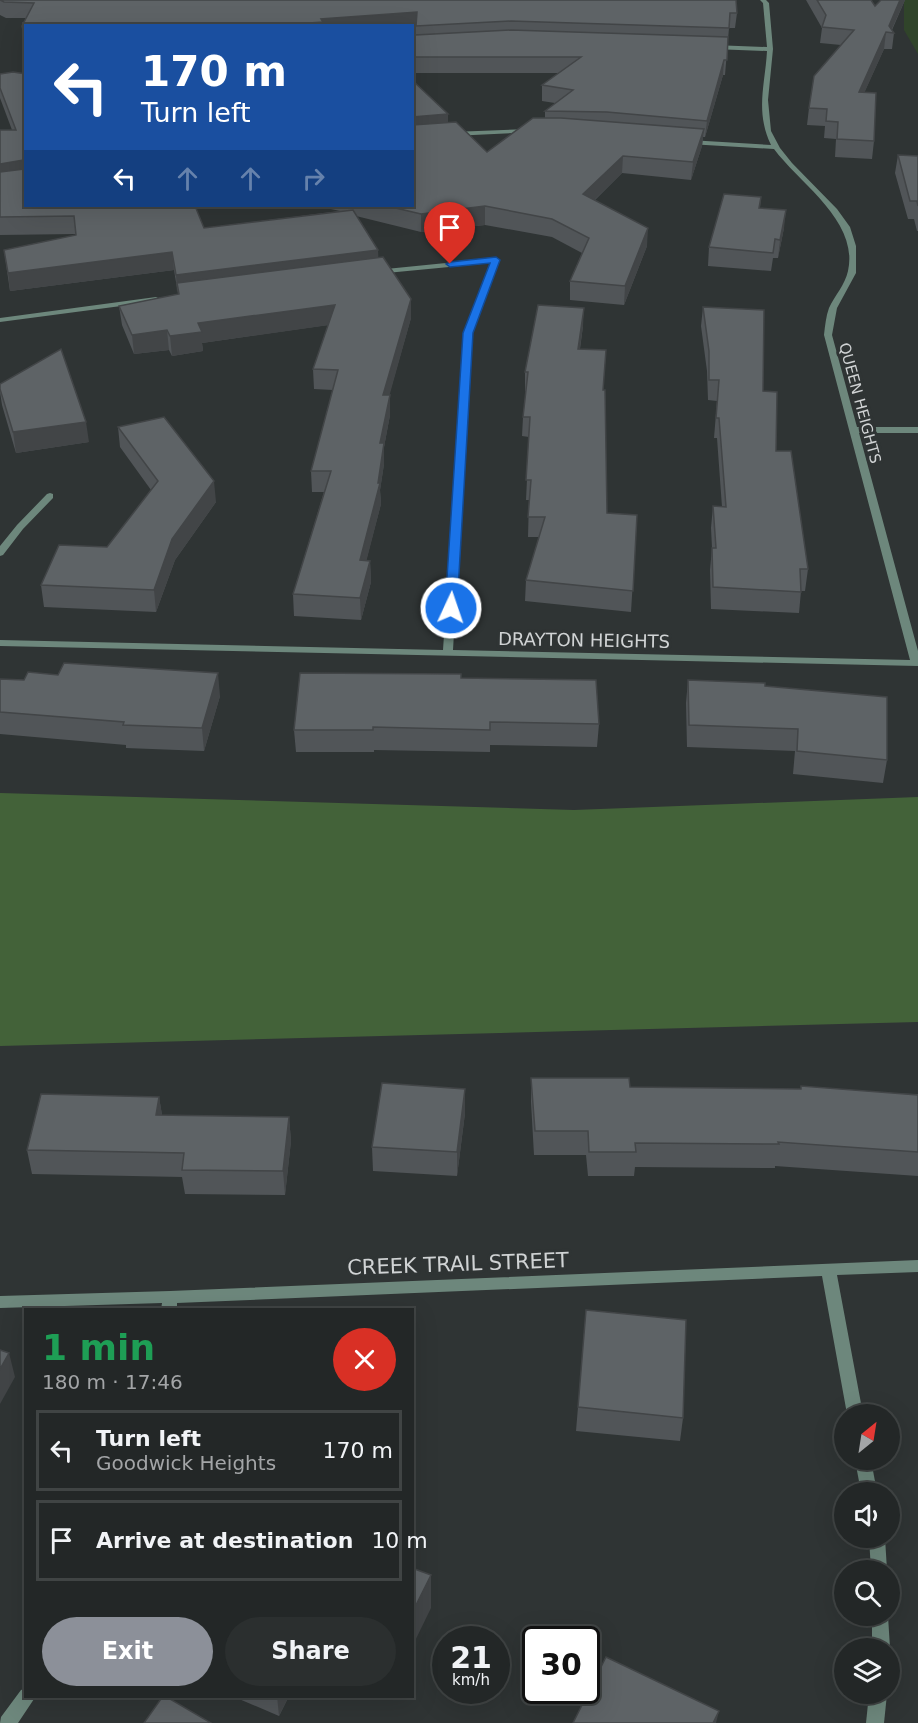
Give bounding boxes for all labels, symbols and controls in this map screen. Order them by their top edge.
text: 170 m [141,47,287,96]
icon: left [42,48,120,126]
text: Turn left [141,97,251,128]
icon: left [108,162,141,195]
icon: ahead [171,162,204,195]
icon: ahead [234,162,267,195]
icon: right [297,162,330,195]
pin [424,202,475,264]
icon: arrive [433,211,466,244]
street label: QUEEN HEIGHTS [835,341,885,465]
position arrow [419,576,483,640]
street label: DRAYTON HEIGHTS [498,628,670,652]
street label: CREEK TRAIL STREET [347,1248,569,1280]
text: 1 min [42,1327,155,1368]
button: close [333,1328,396,1391]
text: 180 m · 17:46 [42,1370,183,1394]
north arrow [834,1404,900,1470]
map controls [834,1404,900,1704]
text: Turn left [96,1426,201,1451]
icon: left [45,1434,78,1467]
text: 170 m [323,1438,393,1463]
text: Goodwick Heights [96,1451,276,1475]
button: sound [834,1482,900,1548]
icon: arrive [45,1524,78,1557]
text: Arrive at destination [96,1528,353,1553]
text: 10 m [371,1528,428,1553]
button: search [834,1560,900,1626]
button: Exit [42,1617,213,1686]
button: Share [225,1617,396,1686]
speed limit sign: 30 [522,1626,600,1704]
button: layers [834,1638,900,1704]
text: 21 [450,1640,492,1675]
text: km/h [452,1671,490,1689]

